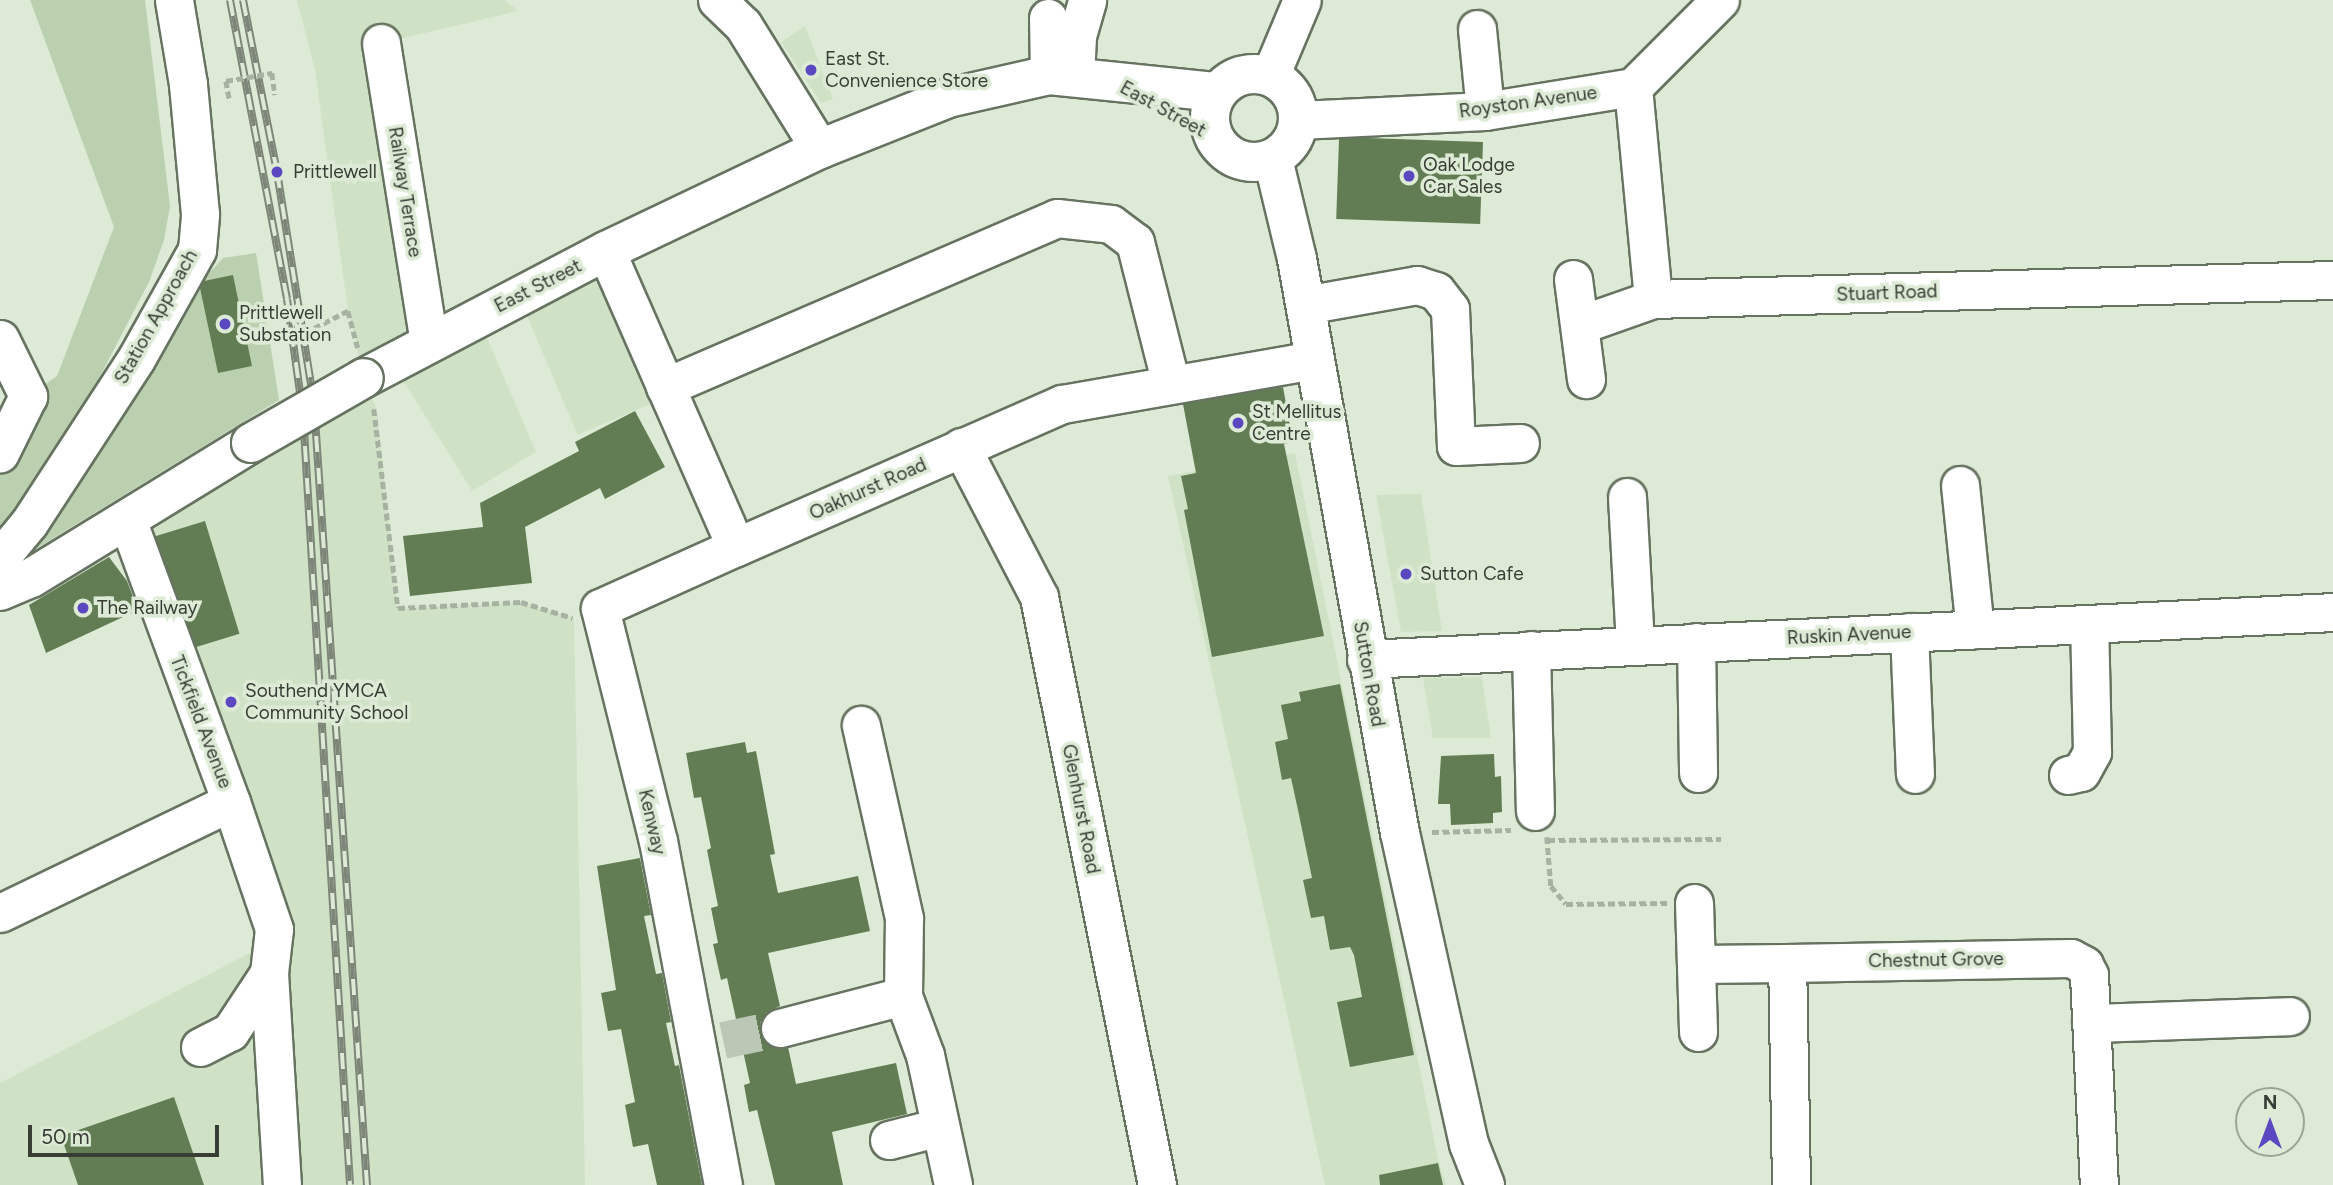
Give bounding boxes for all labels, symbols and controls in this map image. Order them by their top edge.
place label: East St. Convenience Store [825,48,988,92]
marker: East St. Convenience Store [803,62,819,78]
street label: East Street [1116,76,1210,142]
street label: Royston Avenue [1457,81,1599,123]
street label: Railway Terrace [383,125,427,259]
place label: Oak Lodge Car Sales [1423,154,1515,198]
place label: Prittlewell [293,161,377,183]
marker: Prittlewell [267,162,287,182]
marker: Oak Lodge Car Sales [1401,168,1417,184]
street label: Station Approach [110,246,202,388]
street label: East Street [491,254,585,318]
street label: Stuart Road [1836,280,1938,306]
place label: Prittlewell Substation [239,302,331,346]
marker: Prittlewell Substation [217,316,233,332]
place label: St Mellitus Centre [1252,401,1341,445]
marker: St Mellitus Centre [1230,415,1246,431]
street label: Oakhurst Road [806,453,930,525]
place label: Sutton Cafe [1420,563,1524,585]
marker: Sutton Cafe [1398,566,1414,582]
place label: The Railway [97,597,198,619]
marker: The Railway [75,600,91,616]
street label: Sutton Road [1349,620,1389,728]
street label: Ruskin Avenue [1786,620,1912,650]
street label: Tickfield Avenue [165,652,237,792]
place label: Southend YMCA Community School [245,680,408,724]
marker: Southend YMCA Community School [223,694,239,710]
street label: Glenhurst Road [1057,742,1105,876]
street label: Kenway [633,787,671,857]
street label: Chestnut Grove [1868,947,2004,973]
north arrow [2235,1087,2305,1157]
text: N [2263,1091,2277,1114]
scale bar [32,1112,222,1156]
text: 50 m [41,1124,90,1149]

